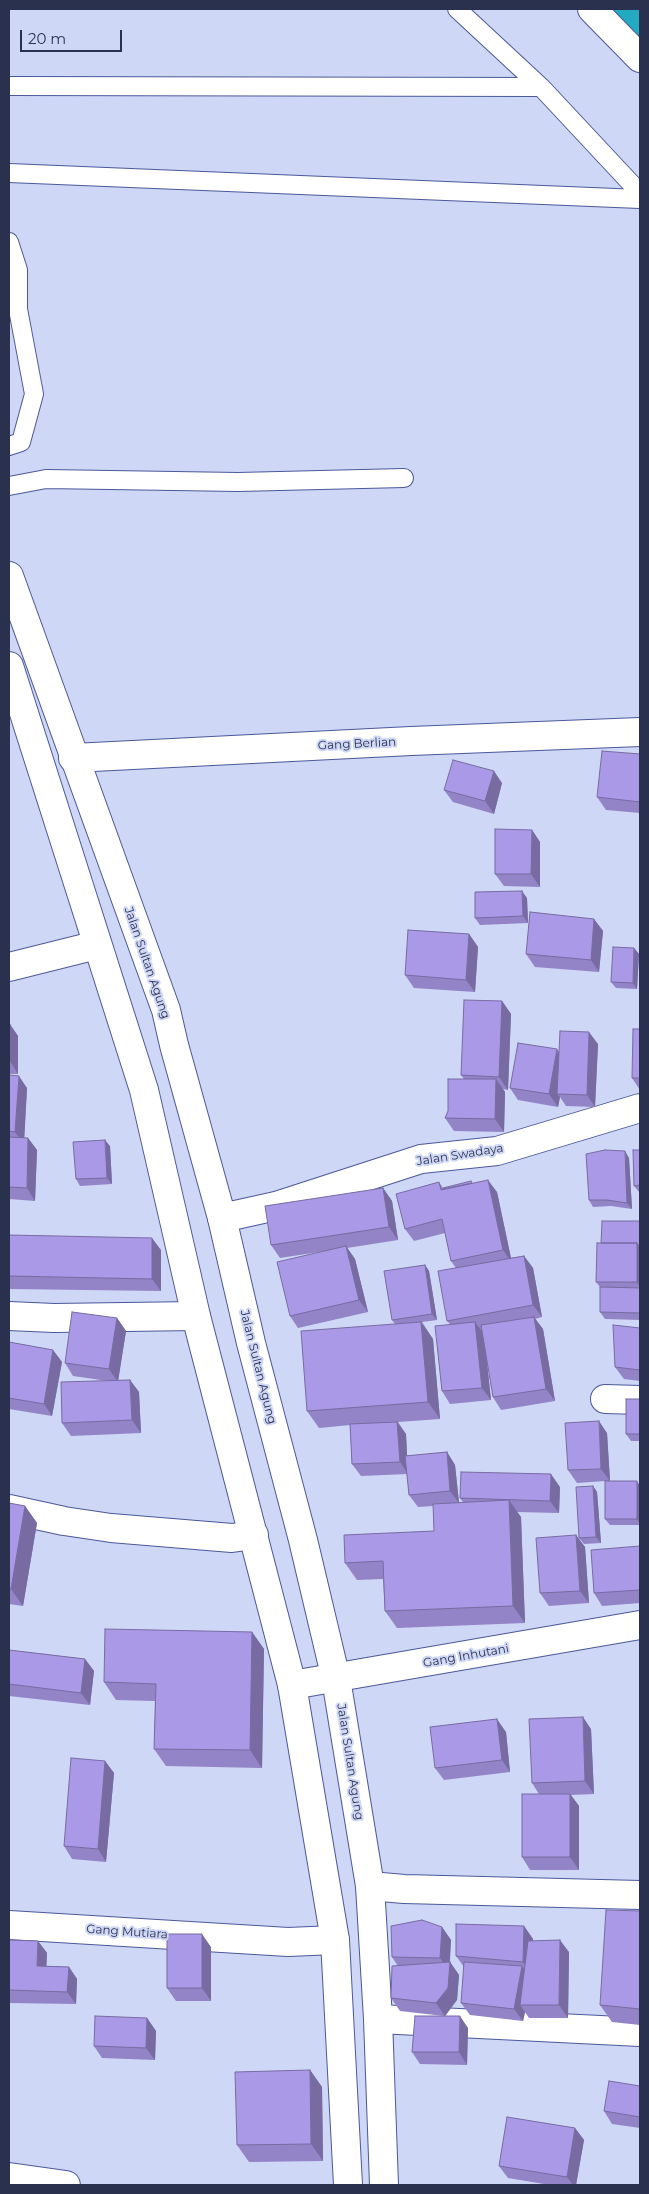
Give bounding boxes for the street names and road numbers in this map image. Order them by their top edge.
street label: Gang Berlian [317,735,397,753]
street label: Jalan Sultan Agung [121,905,173,1021]
street label: Jalan Swadaya [416,1141,504,1169]
street label: Jalan Sultan Agung [237,1308,279,1426]
street label: Gang Inhutani [422,1641,510,1671]
street label: Jalan Sultan Agung [334,1703,366,1821]
street label: Gang Mutiara [86,1922,168,1942]

